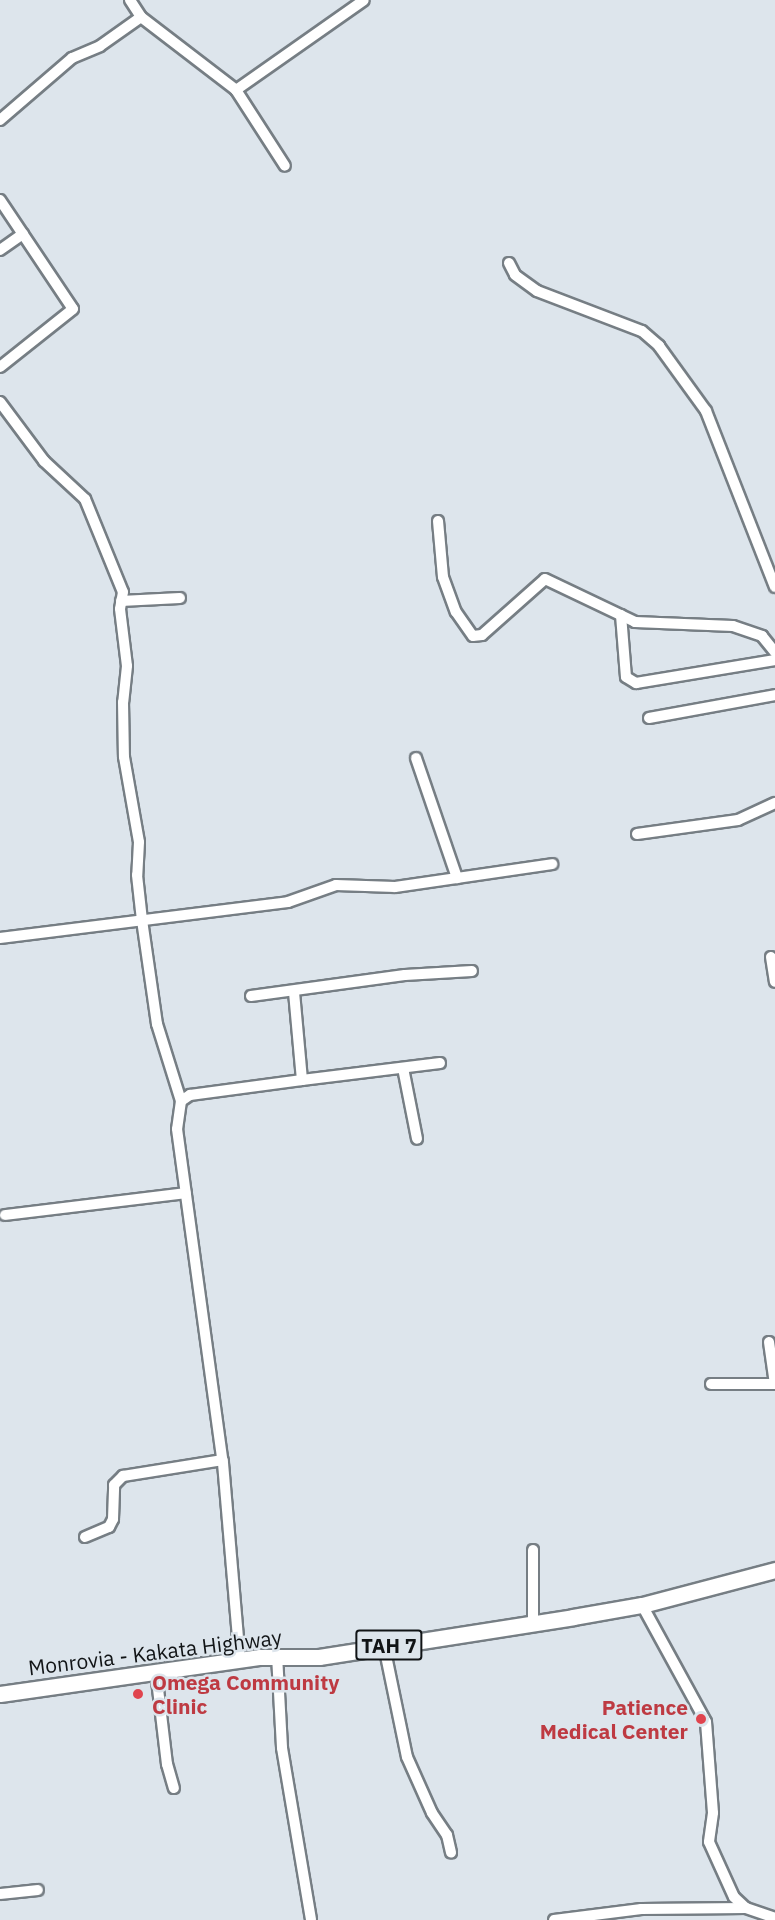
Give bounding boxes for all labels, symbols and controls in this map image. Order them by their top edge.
street label: Monrovia - Kakata Highway [27,1624,283,1680]
road number: TAH 7 [354,1628,424,1662]
place label: Omega Community Clinic [152,1669,339,1719]
marker: Omega Community Clinic [129,1685,147,1703]
place label: Patience Medical Center [540,1694,688,1744]
marker: Patience Medical Center [692,1710,710,1728]

